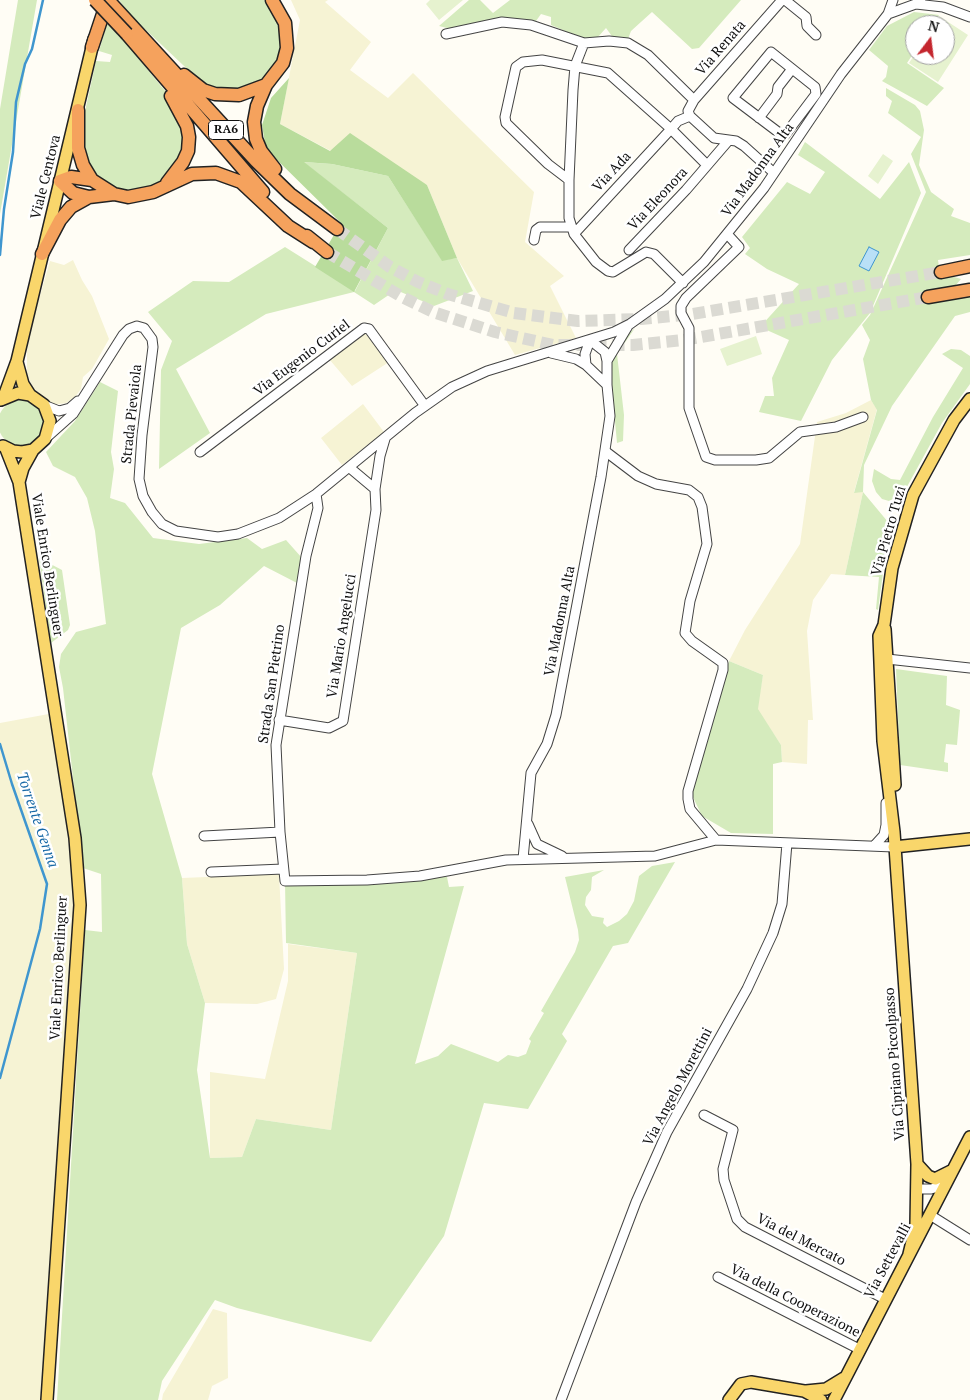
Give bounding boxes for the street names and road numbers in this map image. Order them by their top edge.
street label: Via Renata [692,17,750,79]
road number: RA6 [208,120,244,140]
street label: Via Madonna Alta [718,120,798,220]
street label: Viale Centova [27,133,65,221]
street label: Via Ada [589,148,635,196]
street label: Via Eleonora [625,164,691,234]
street label: Via Eugenio Curiel [250,316,354,400]
street label: Strada Pievaiola [118,363,146,465]
street label: Via Pietro Tuzi [868,484,910,578]
street label: Viale Enrico Berlinguer [27,492,67,638]
street label: Via Madonna Alta [541,564,579,678]
street label: Via Mario Angelucci [324,573,360,699]
street label: Strada San Pietrino [255,623,289,745]
street label: Viale Enrico Berlinguer [47,895,71,1041]
street label: Via Cipriano Piccolpasso [881,987,909,1141]
street label: Via Angelo Morettini [640,1025,716,1149]
street label: Via del Mercato [754,1210,848,1270]
street label: Via Settevalli [861,1221,915,1301]
street label: Via della Cooperazione [727,1261,863,1341]

